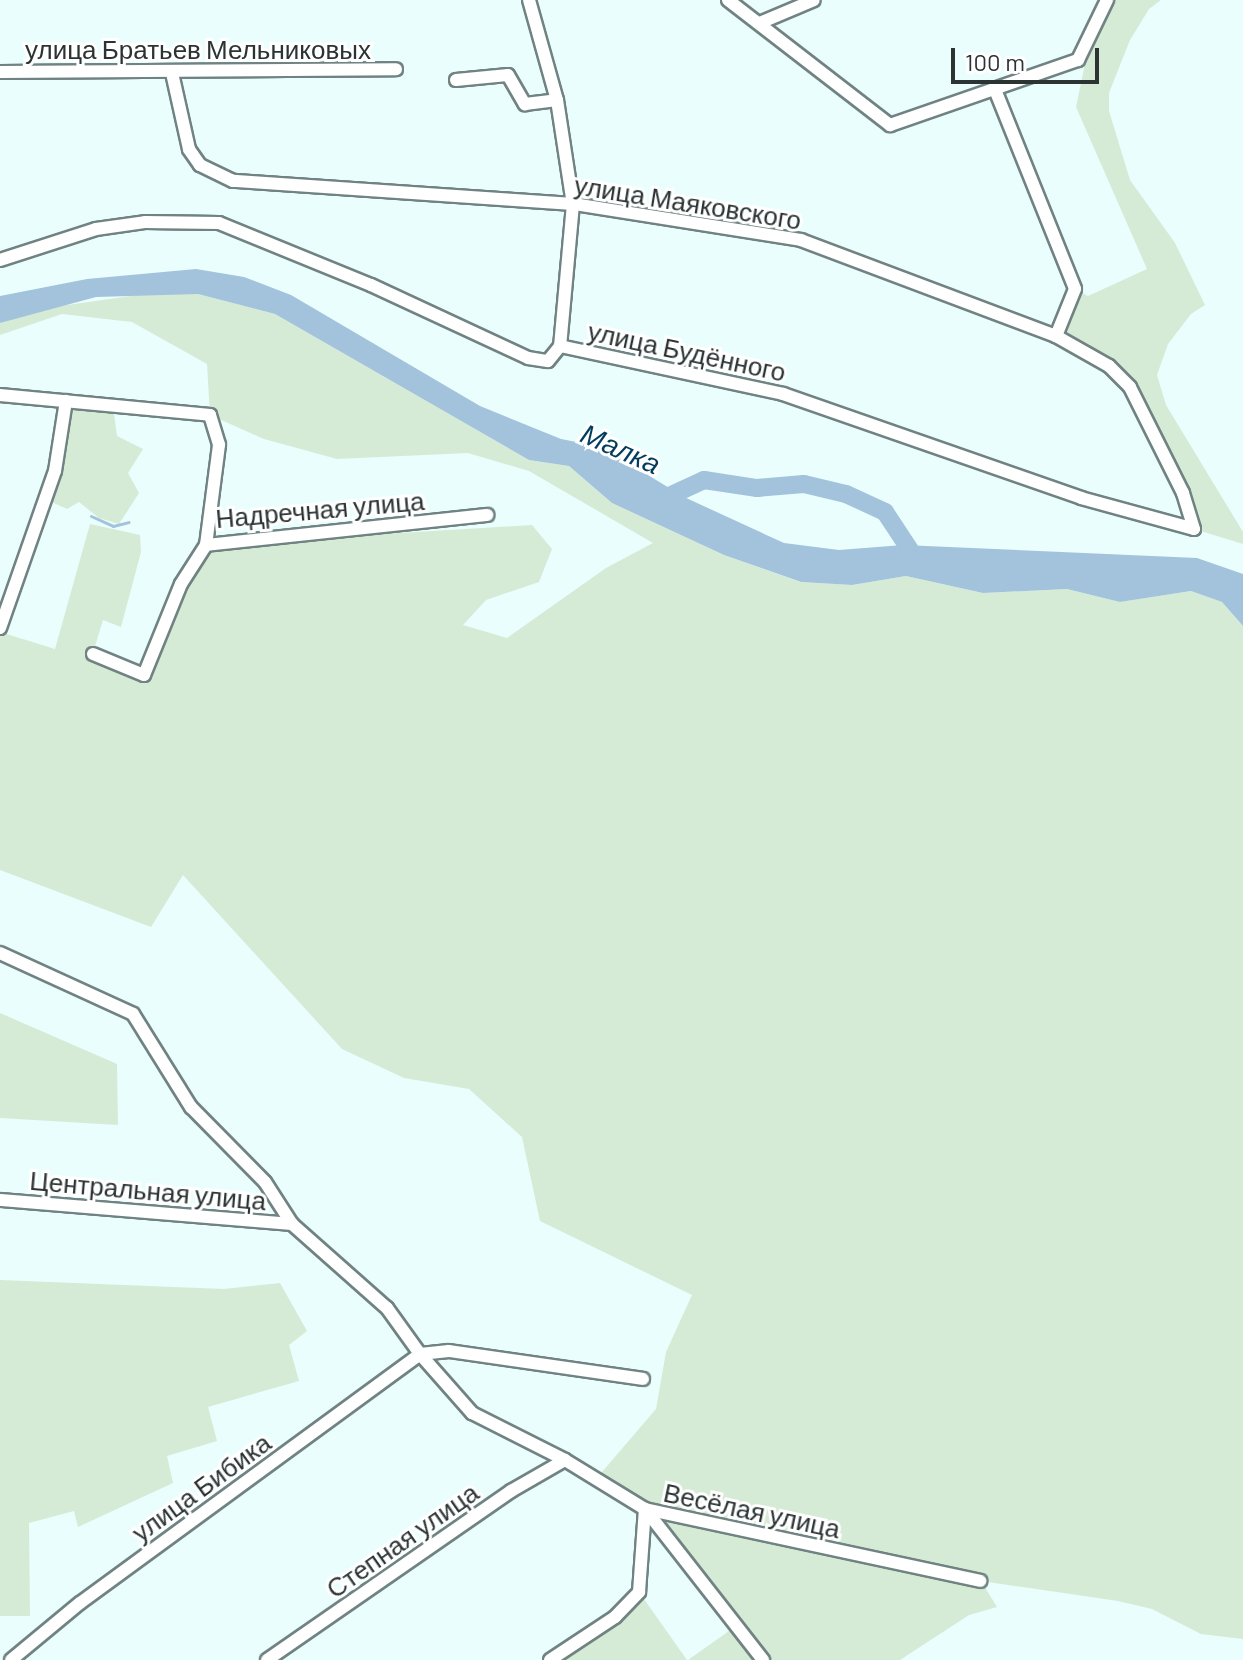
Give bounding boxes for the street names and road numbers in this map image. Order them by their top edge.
street label: улица Братьев Мельниковых [25,33,371,65]
street label: улица Маяковского [572,169,804,235]
street label: улица Будённого [585,315,789,387]
street label: Надречная улица [214,484,426,534]
street label: Центральная улица [29,1164,267,1216]
street label: улица Бибика [125,1426,277,1548]
street label: Степная улица [320,1476,484,1604]
street label: Весёлая улица [661,1476,843,1544]

